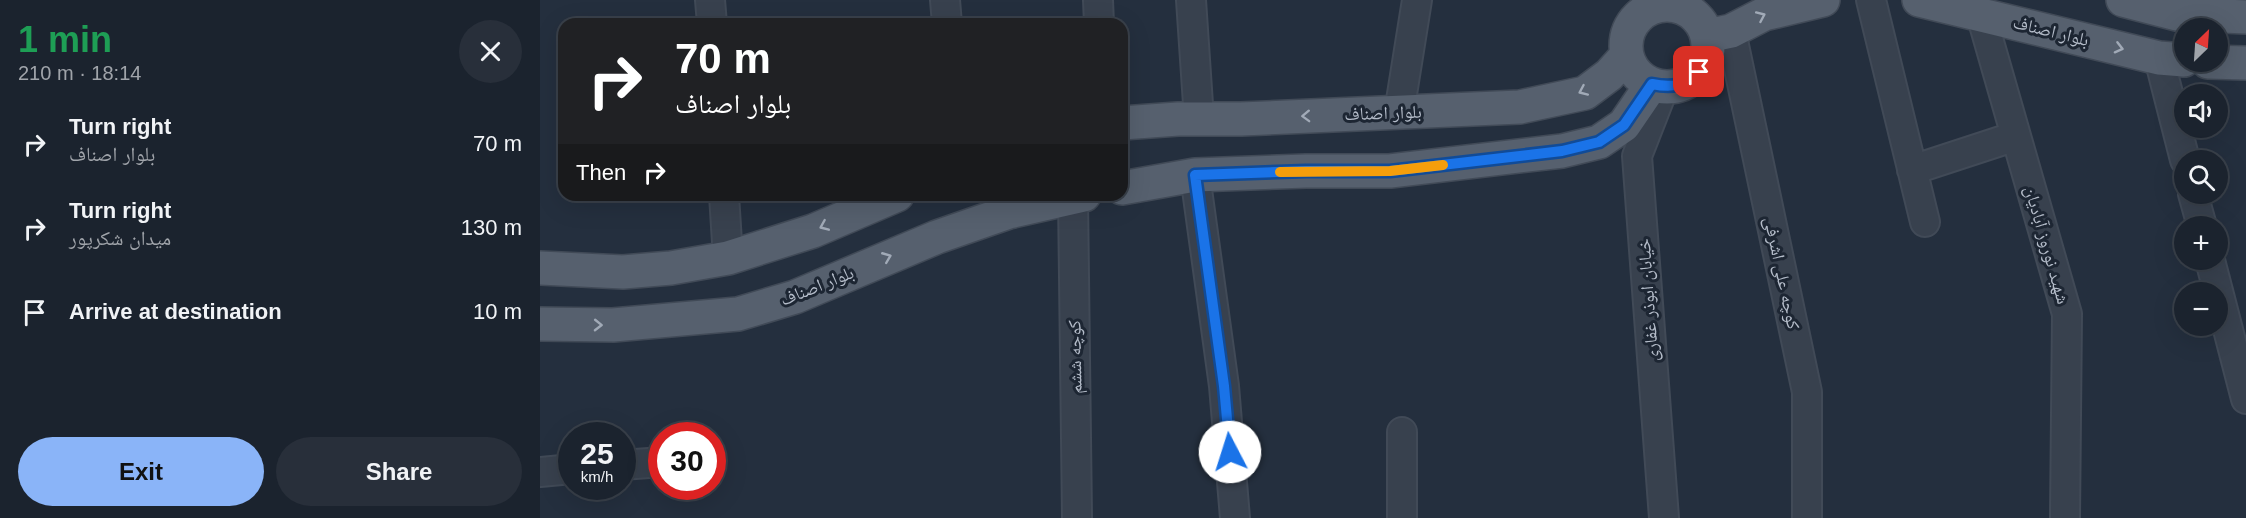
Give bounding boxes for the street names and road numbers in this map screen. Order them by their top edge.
street label: بلوار اصناف [2011,12,2091,51]
street label: بلوار اصناف [1344,102,1422,125]
street label: شهید نوروز آبادیان [2020,184,2073,307]
street label: کوچه علی اشرفی [1759,215,1804,332]
street label: خیابان ابوذر غفاری [1634,238,1663,362]
street label: بلوار اصناف [777,262,857,310]
street label: کوچه ششم [1064,319,1088,394]

